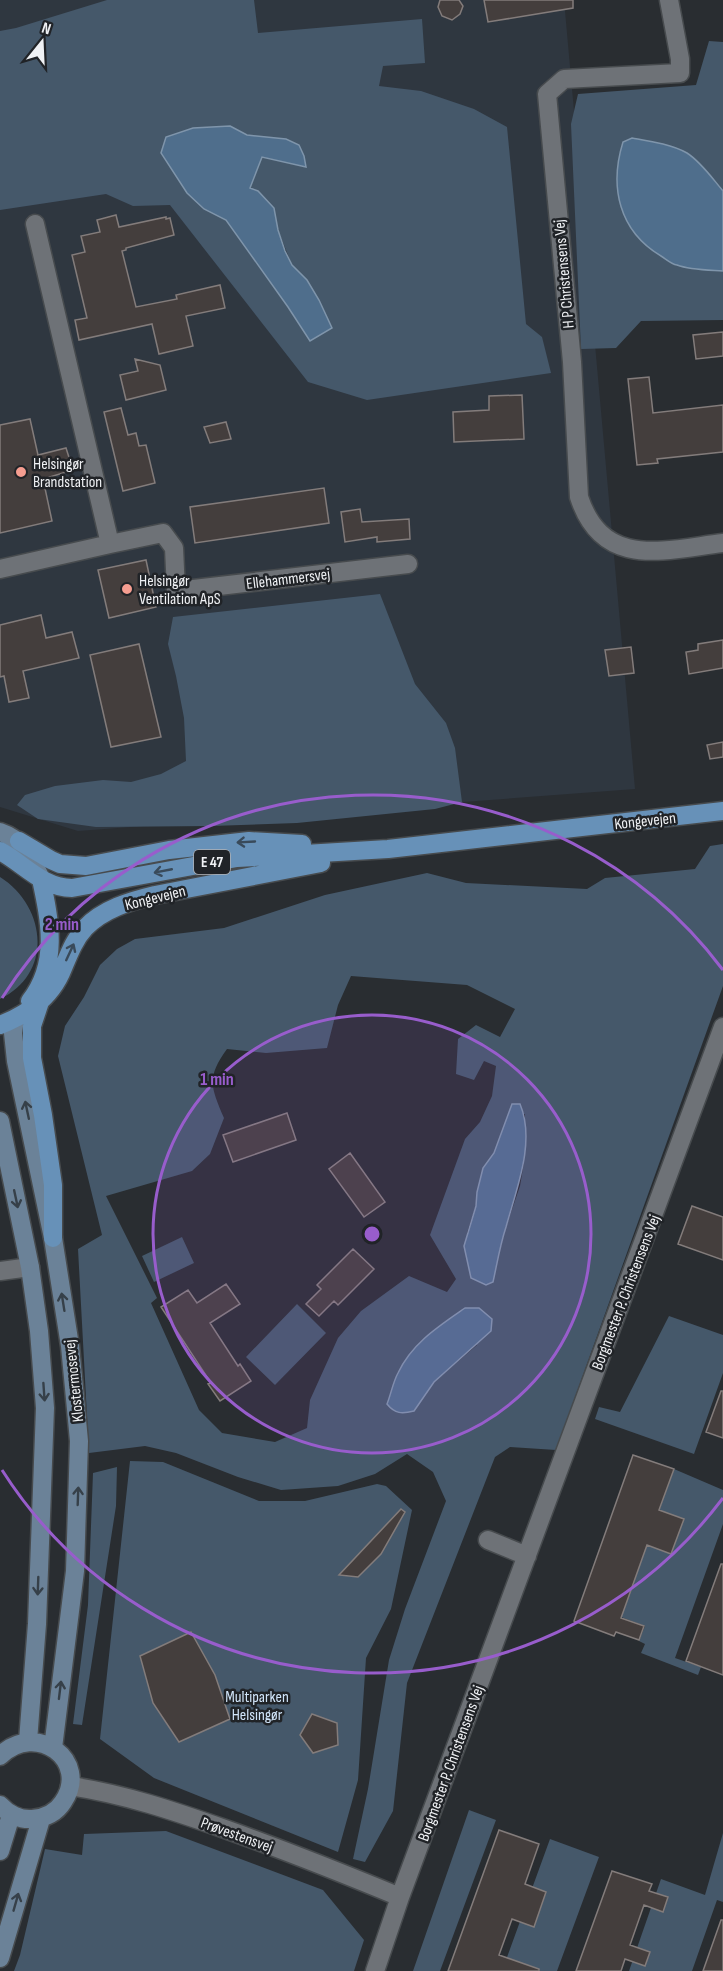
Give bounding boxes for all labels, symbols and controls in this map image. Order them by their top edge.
north arrow [12,12,72,72]
text: N [39,19,53,40]
street label: H P Christensens Vej [550,218,579,329]
place label: Helsingør Brandstation [33,455,102,492]
marker: Helsingør Brandstation [14,465,28,479]
street label: Ellehammersvej [245,565,331,594]
place label: Helsingør Ventilation ApS [139,572,221,609]
marker: Helsingør Ventilation ApS [120,582,134,596]
street label: Kongevejen [613,809,677,834]
one-way arrow [236,837,256,848]
road number: E 47 [194,850,230,874]
one-way arrow [154,866,173,878]
street label: Kongevejen [123,882,188,915]
text: 2 min [45,914,79,935]
one-way arrow [65,944,76,962]
text: 1 min [200,1069,234,1090]
one-way arrow [21,1101,32,1120]
one-way arrow [11,1189,22,1208]
street label: Borgmester P. Christensens Vej [588,1212,665,1373]
centre of rings [362,1224,382,1244]
one-way arrow [57,1292,68,1312]
street label: Klostermosevej [61,1339,88,1423]
one-way arrow [39,1381,50,1401]
one-way arrow [72,1486,83,1506]
one-way arrow [33,1576,44,1596]
one-way arrow [55,1680,66,1700]
street label: Borgmester P. Christensens Vej [414,1683,489,1844]
park label: Multiparken Helsingør [225,1688,289,1725]
street label: Prøvestensvej [198,1814,275,1857]
one-way arrow [11,1893,22,1912]

